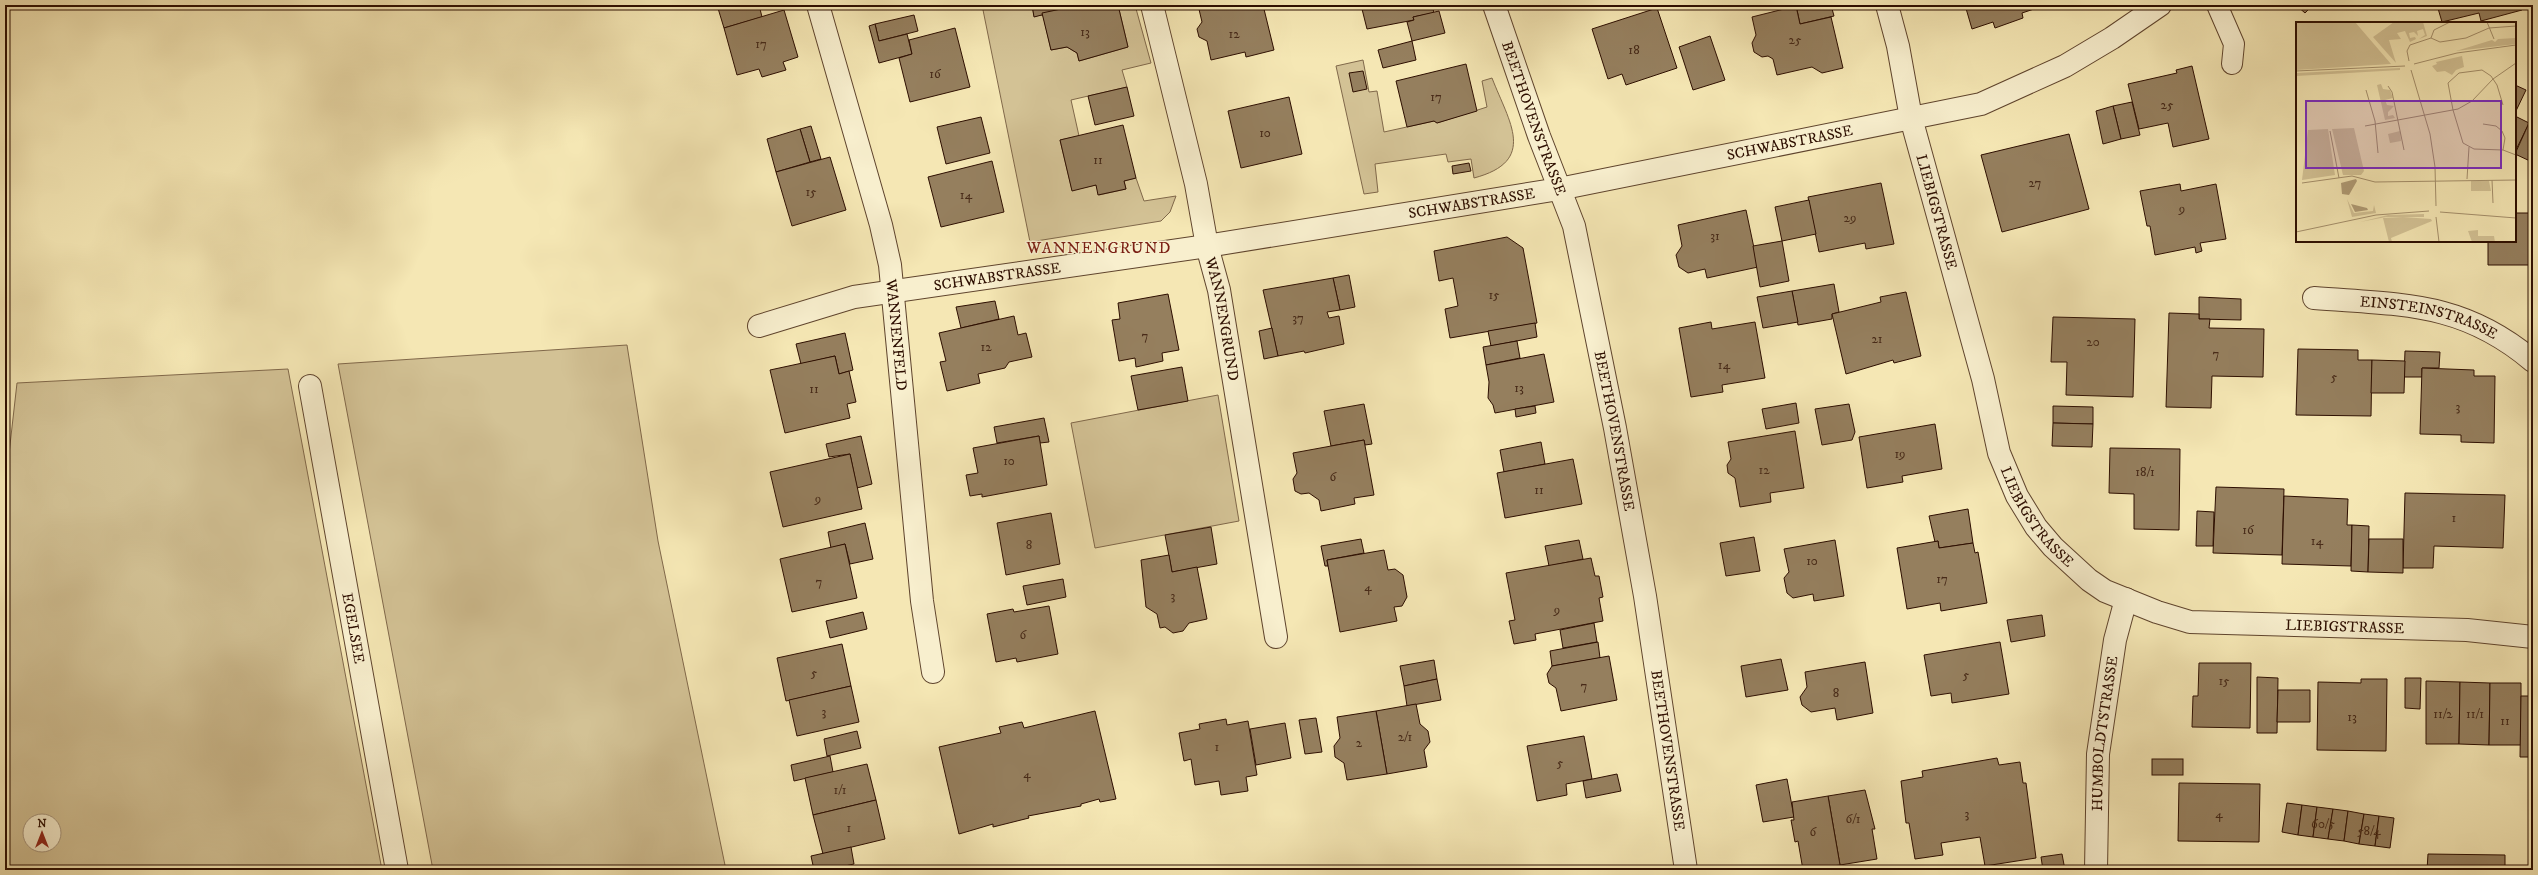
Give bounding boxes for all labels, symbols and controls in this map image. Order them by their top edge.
inset map [2296,22,2516,242]
house number: 13 [1080,24,1090,40]
house number: 12 [1228,26,1240,42]
house number: 25 [1789,32,1802,48]
house number: 17 [755,36,767,52]
street label: BEETHOVENSTRASSE [1497,39,1570,198]
house number: 18 [1628,42,1640,58]
house number: 16 [929,66,942,82]
house number: 17 [1430,89,1442,105]
house number: 25 [2161,97,2174,113]
street label: SCHWABSTRASSE [1725,121,1855,165]
house number: 10 [1259,125,1271,141]
house number: 11 [1093,152,1103,168]
street label: LIEBIGSTRASSE [1911,152,1961,272]
house number: 27 [2029,175,2042,191]
house number: 15 [805,184,817,200]
street label: SCHWABSTRASSE [1407,184,1537,223]
house number: 14 [960,187,973,203]
house number: 9 [2178,201,2185,217]
house number: 29 [1844,210,1856,226]
house number: 31 [1710,228,1720,244]
district label: WANNENGRUND [1026,238,1171,258]
street label: WANNENGRUND [1200,254,1243,382]
street label: SCHWABSTRASSE [933,258,1062,295]
street label: WANNENFELD [881,277,911,392]
house number: 15 [1488,287,1500,303]
street label: EINSTEINSTRASSE [2359,292,2501,344]
house number: 37 [1292,310,1304,326]
house number: 7 [1142,328,1149,344]
house number: 21 [1871,331,1883,347]
house number: 20 [2086,334,2100,350]
house number: 12 [980,339,992,355]
house number: 7 [2213,346,2220,362]
street label: BEETHOVENSTRASSE [1590,349,1639,513]
house number: 14 [1718,357,1731,373]
house number: 5 [2331,369,2338,385]
house number: 13 [1514,380,1524,396]
house number: 11 [809,381,819,397]
house number: 3 [2456,399,2461,415]
house number: 19 [1894,446,1906,462]
house number: 10 [1003,453,1015,469]
house number: 12 [1758,462,1770,478]
street label: LIEBIGSTRASSE [1996,464,2078,572]
house number: 18/1 [2135,464,2155,480]
house number: 6 [1330,469,1338,485]
house number: 11 [1534,482,1544,498]
house number: 9 [814,491,821,507]
house number: 1 [2452,510,2457,526]
house number: 16 [2242,522,2255,538]
house number: 14 [2311,533,2324,549]
house number: 8 [1026,537,1032,553]
house number: 10 [1806,553,1818,569]
house number: 17 [1936,571,1948,587]
house number: 7 [816,574,823,590]
house number: 4 [1364,579,1372,595]
house number: 3 [1171,588,1176,604]
street label: EGELSEE [337,591,369,666]
house number: 9 [1553,602,1560,618]
street label: LIEBIGSTRASSE [2285,616,2405,638]
house number: 6 [1020,627,1028,643]
street label: HUMBOLDTSTRASSE [2088,654,2123,811]
house number: 5 [811,665,818,681]
house number: 5 [1963,667,1970,683]
street label: BEETHOVENSTRASSE [1646,669,1689,833]
house number: 15 [2218,673,2230,689]
house number: 7 [1581,678,1588,694]
house number: 8 [1833,685,1839,701]
house number: 3 [822,704,827,720]
house number: 11/2 [2433,706,2453,722]
house number: 11/1 [2466,706,2484,722]
house number: 13 [2347,709,2357,725]
house number: 11 [2500,713,2510,729]
house number: 2/1 [1398,729,1413,745]
house number: 2 [1356,735,1363,751]
house number: 1 [1215,739,1220,755]
house number: 5 [1557,755,1564,771]
house number: 4 [1023,766,1031,782]
house number: 1/1 [833,782,847,798]
house number: 3 [1965,806,1970,822]
house number: 4 [2215,806,2223,822]
house number: 6/1 [1845,811,1861,827]
north arrow [22,813,62,853]
house number: 60/5 [2311,816,2335,832]
text: N [37,817,47,831]
house number: 1 [847,820,852,836]
house number: 58/4 [2357,823,2381,839]
house number: 6 [1810,824,1818,840]

